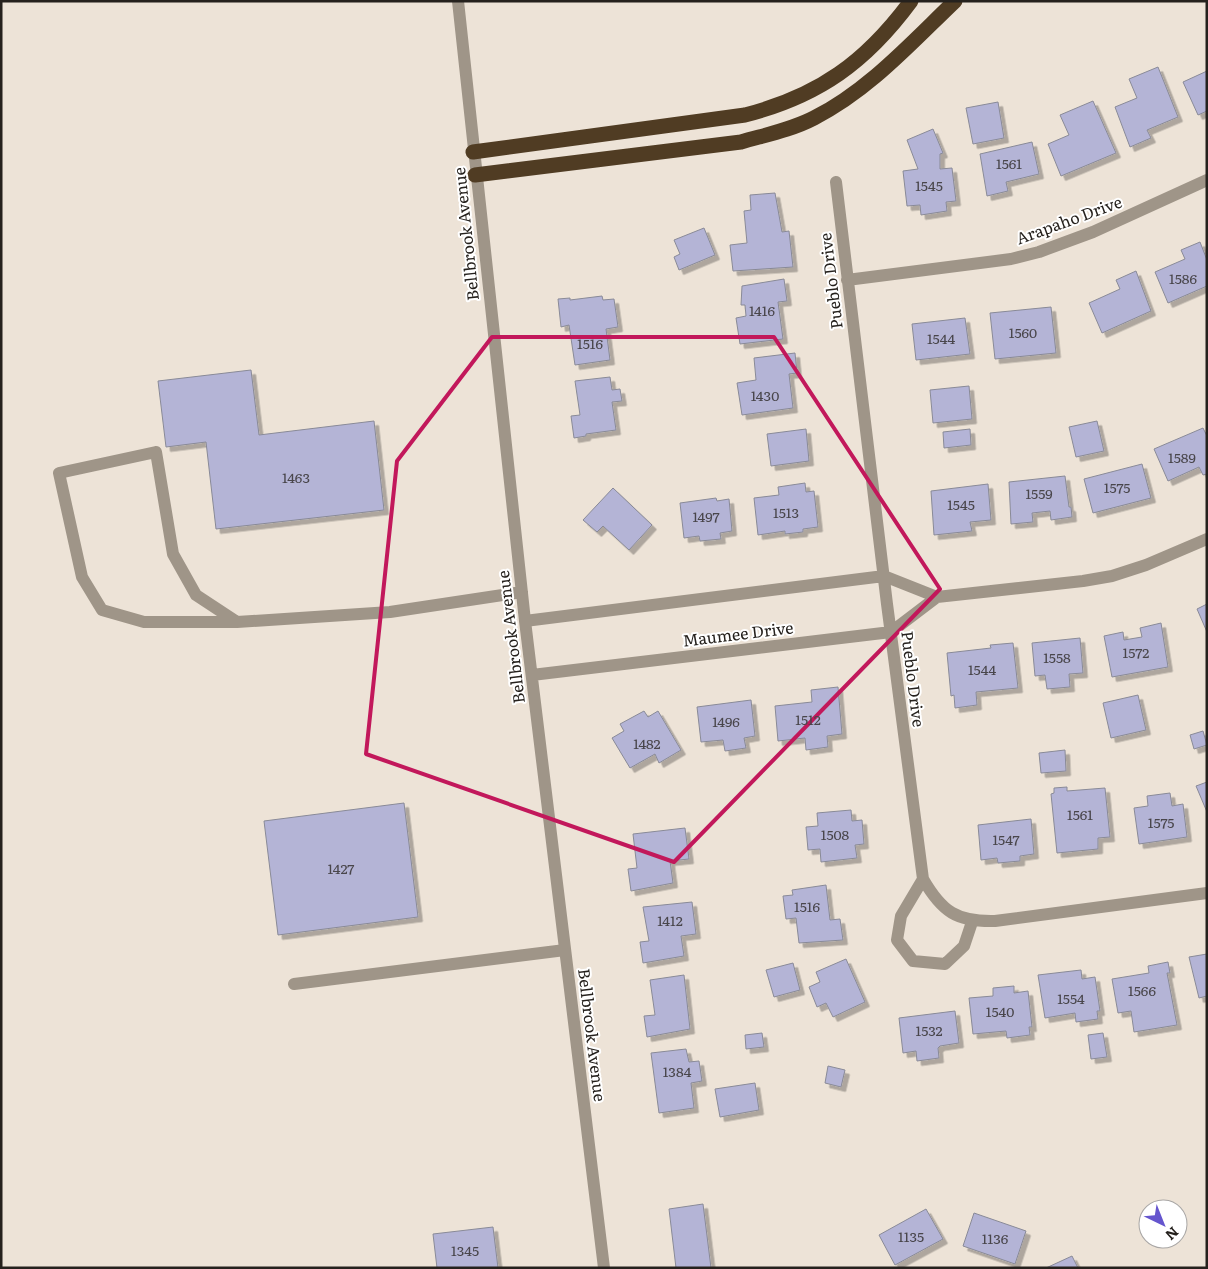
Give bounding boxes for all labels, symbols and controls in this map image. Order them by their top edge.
house number: 1561 [996,153,1022,173]
street label: Bellbrook Avenue [446,166,484,302]
house number: 1545 [915,175,943,195]
street label: Arapaho Drive [1012,189,1125,249]
street label: Pueblo Drive [812,232,848,331]
house number: 1586 [1169,268,1198,288]
house number: 1416 [749,300,776,320]
house number: 1560 [1009,322,1037,342]
house number: 1544 [927,328,955,348]
house number: 1516 [577,333,603,353]
house number: 1430 [751,385,779,405]
house number: 1589 [1168,447,1196,467]
house number: 1463 [282,467,310,487]
house number: 1575 [1104,477,1130,497]
house number: 1559 [1025,483,1053,503]
house number: 1545 [947,494,975,514]
house number: 1513 [773,502,799,522]
house number: 1497 [692,506,720,526]
street label: Bellbrook Avenue [490,569,530,705]
street label: Maumee Drive [681,614,795,652]
street label: Pueblo Drive [896,629,932,728]
house number: 1572 [1123,642,1149,662]
house number: 1558 [1043,647,1071,667]
house number: 1544 [968,659,996,679]
house number: 1512 [795,709,821,729]
house number: 1496 [712,711,740,731]
house number: 1482 [633,733,661,753]
house number: 1561 [1067,804,1093,824]
house number: 1575 [1148,812,1174,832]
house number: 1508 [821,824,850,844]
house number: 1547 [992,829,1020,849]
house number: 1427 [328,858,354,878]
house number: 1516 [794,896,820,916]
house number: 1412 [657,910,683,930]
street label: Bellbrook Avenue [573,967,613,1103]
house number: 1566 [1128,980,1156,1000]
house number: 1554 [1057,988,1085,1008]
house number: 1540 [986,1001,1014,1021]
house number: 1532 [915,1020,943,1040]
house number: 1384 [663,1061,692,1081]
north arrow [1138,1199,1188,1249]
text: N [1161,1223,1184,1246]
house number: 1135 [898,1226,924,1246]
house number: 1136 [982,1228,1009,1248]
house number: 1345 [451,1240,479,1260]

